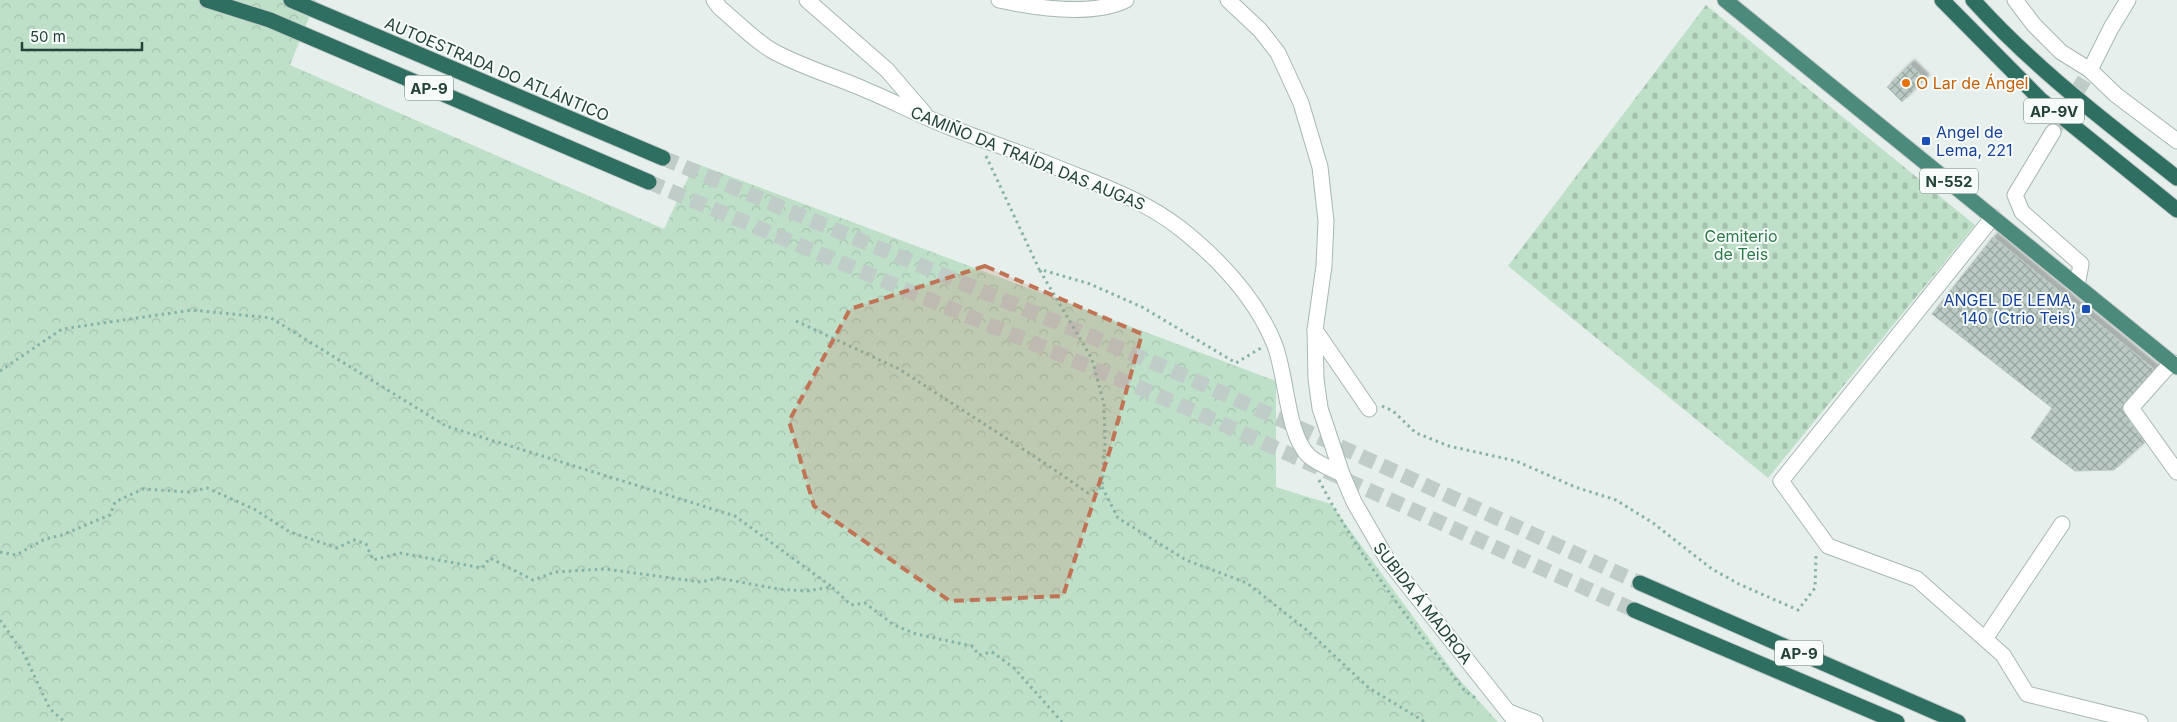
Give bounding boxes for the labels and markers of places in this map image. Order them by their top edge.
place label: O Lar de Ángel [1916,73,2028,93]
marker: O Lar de Ángel [1900,77,1912,89]
place label: Angel de Lema, 221 [1936,122,2013,160]
marker: Angel de Lema, 221 [1920,135,1932,147]
place label: ANGEL DE LEMA, 140 (Ctrio Teis) [1943,290,2076,328]
marker: ANGEL DE LEMA, 140 (Ctrio Teis) [2080,303,2092,315]

